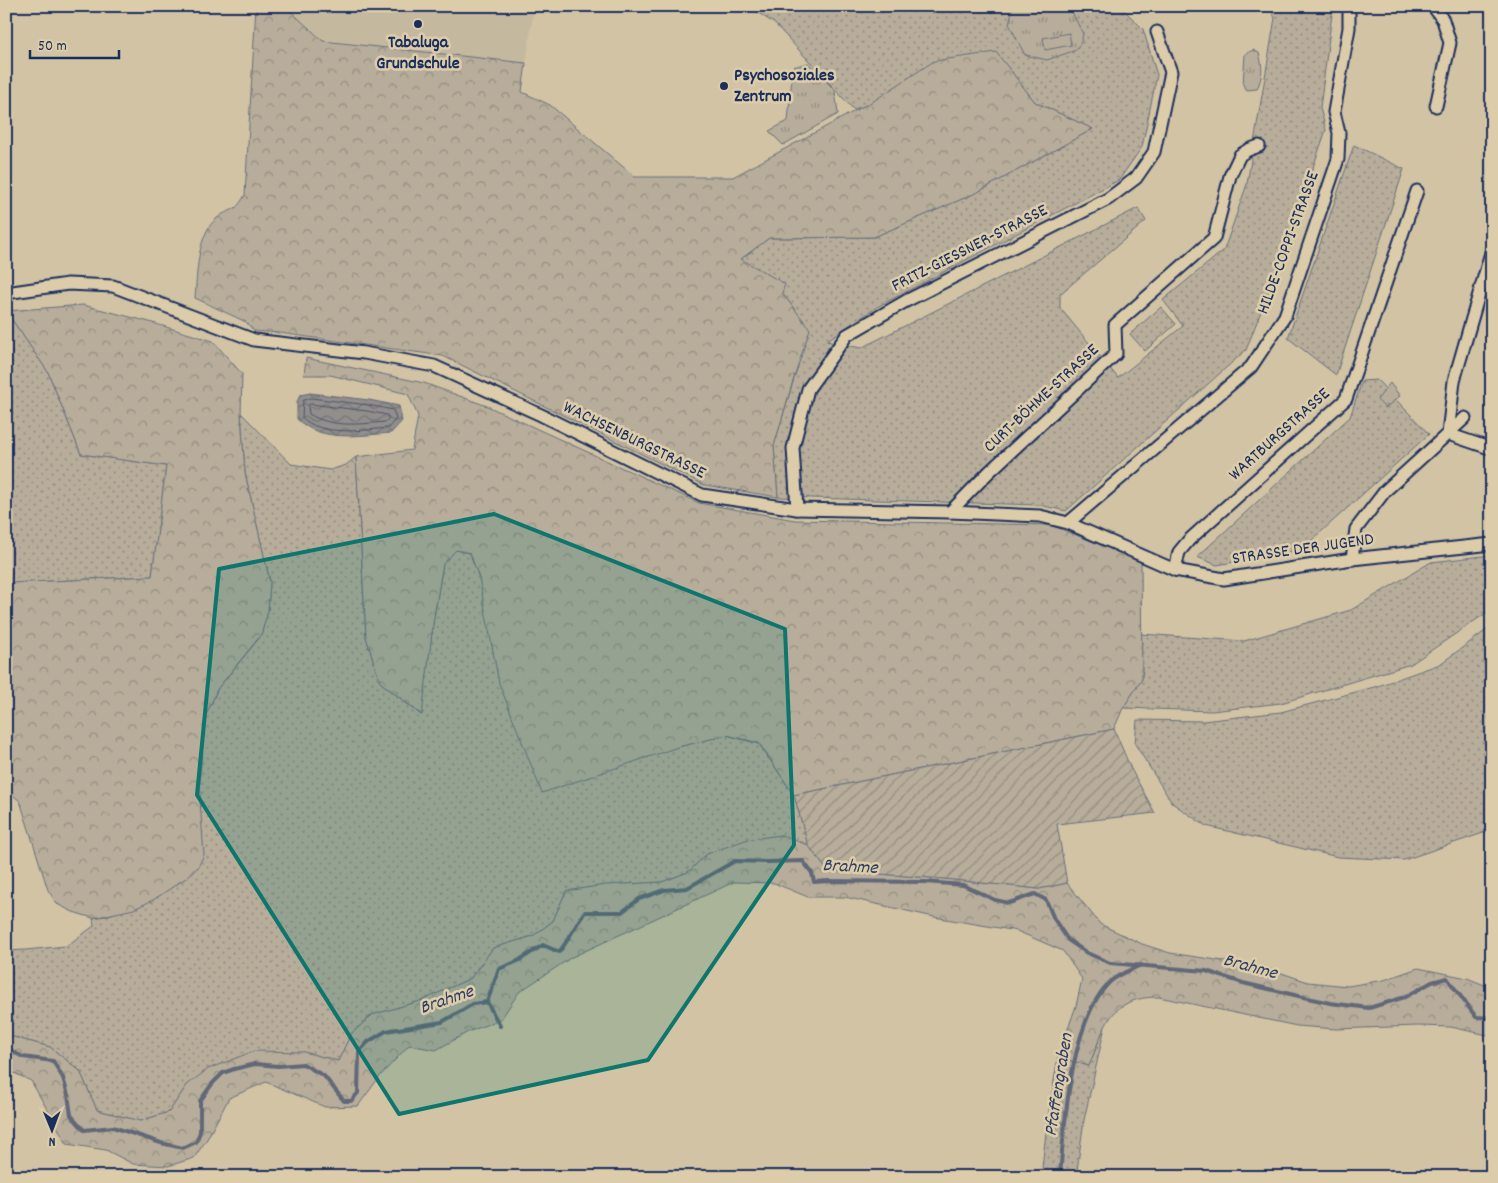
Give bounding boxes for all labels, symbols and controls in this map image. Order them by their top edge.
marker: Tabaluga Grundschule [412,18,424,30]
scale bar [30,28,119,60]
place label: Tabaluga Grundschule [376,31,460,77]
text: 50 m [38,36,67,58]
place label: Psychosoziales Zentrum [734,64,835,110]
marker: Psychosoziales Zentrum [718,80,730,92]
street label: HILDE-COPPI-STRASSE [1251,168,1327,318]
street label: FRITZ-GIESSNER-STRASSE [888,199,1052,299]
street label: CURT-BÖHME-STRASSE [979,339,1105,459]
street label: WARTBURGSTRASSE [1224,383,1336,487]
street label: WACHSENBURGSTRASSE [558,396,710,486]
street label: STRASSE DER JUGEND [1230,528,1376,572]
water label: Brahme [822,853,880,883]
water label: Brahme [1220,948,1282,989]
water label: Brahme [417,979,479,1023]
water label: Pfaffengraben [1039,1030,1082,1138]
north arrow [28,1106,78,1156]
text: N [48,1131,56,1151]

